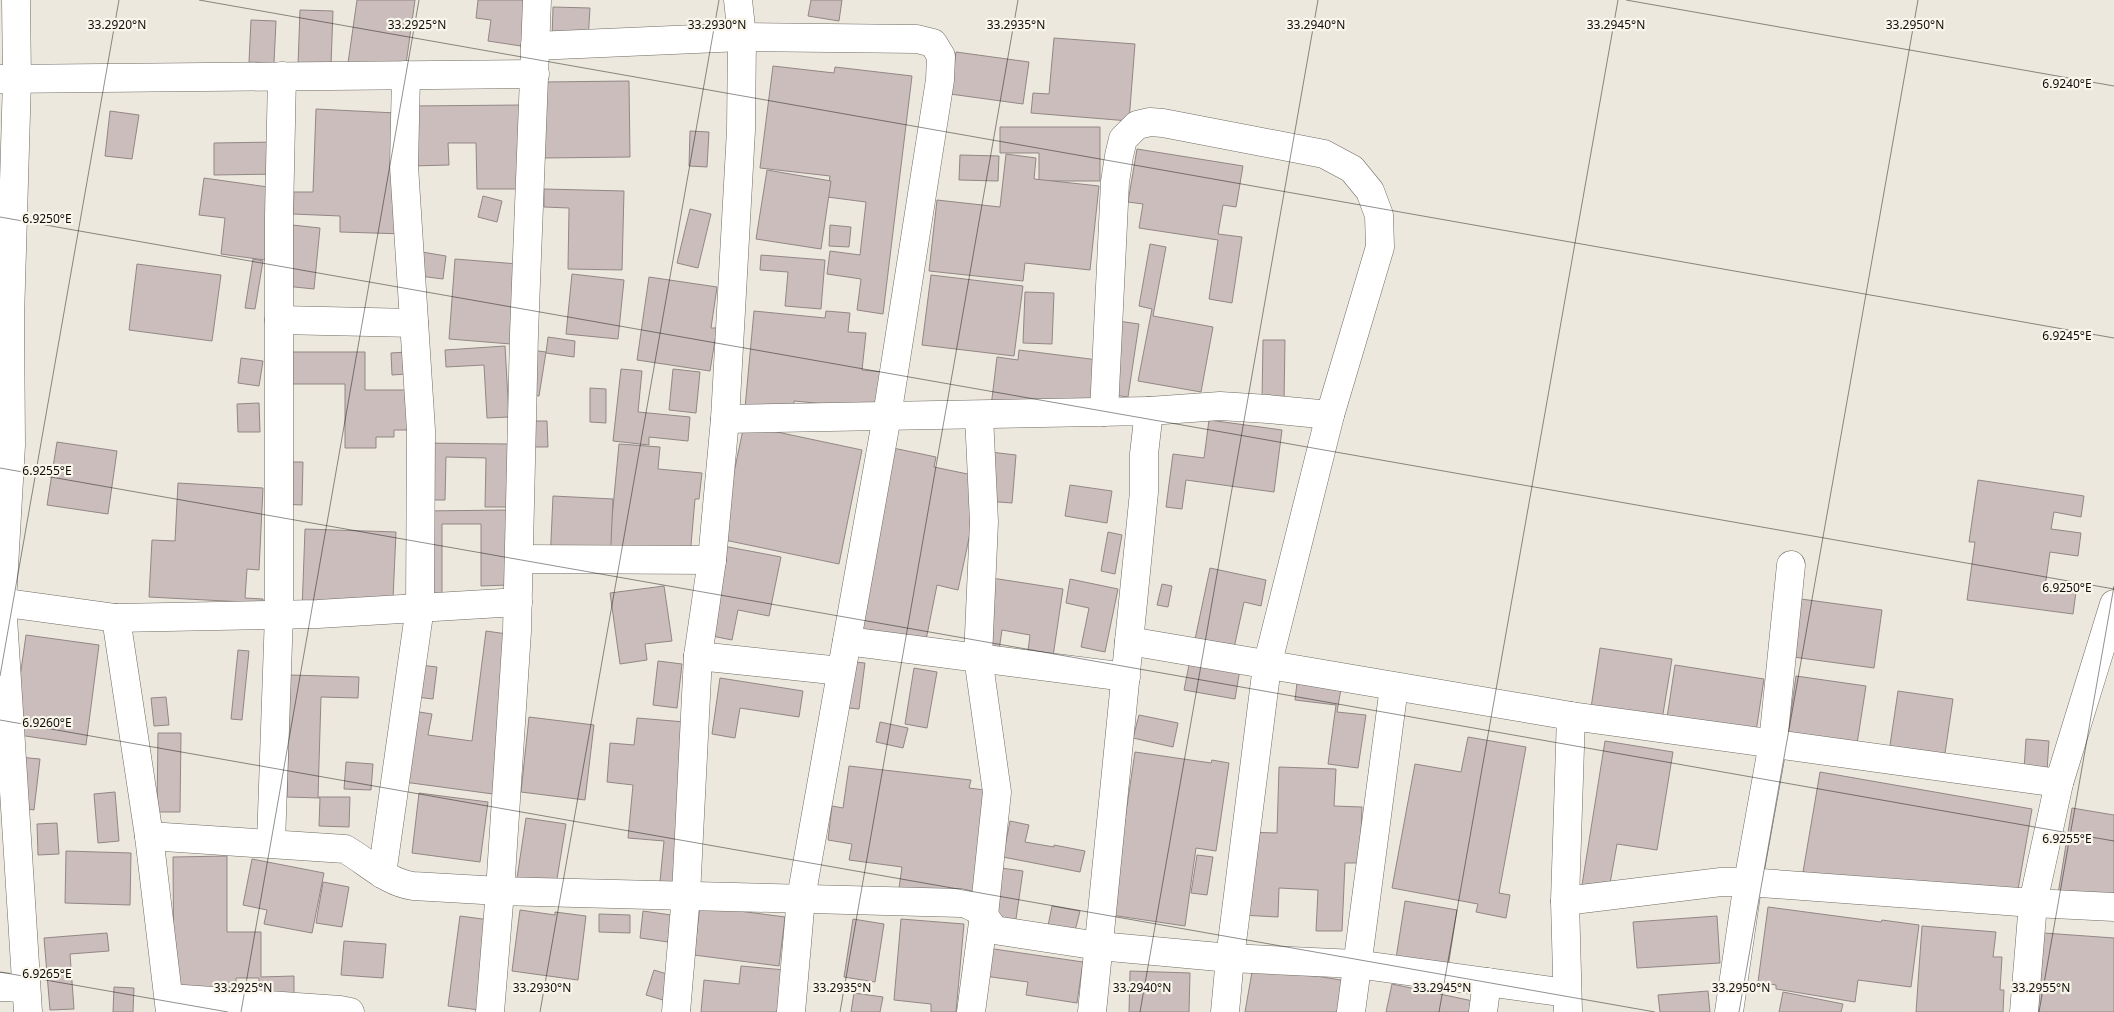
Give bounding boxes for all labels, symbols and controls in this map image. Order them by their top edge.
text: 33.2920°N [88,16,146,33]
text: 33.2925°N [388,16,446,33]
text: 33.2930°N [688,16,746,33]
text: 33.2935°N [987,16,1045,33]
text: 33.2940°N [1287,16,1345,33]
text: 33.2945°N [1587,16,1645,33]
text: 33.2950°N [1886,16,1944,33]
text: 6.9240°E [2042,75,2092,92]
text: 6.9250°E [22,210,72,227]
text: 6.9245°E [2042,327,2092,344]
text: 6.9255°E [22,462,72,479]
text: 6.9250°E [2042,579,2092,596]
text: 6.9260°E [22,714,72,731]
text: 6.9255°E [2042,830,2092,847]
text: 6.9265°E [22,965,72,982]
text: 33.2925°N [214,979,272,996]
text: 33.2930°N [513,979,571,996]
text: 33.2935°N [813,979,871,996]
text: 33.2940°N [1113,979,1171,996]
text: 33.2945°N [1413,979,1471,996]
text: 33.2950°N [1712,979,1770,996]
text: 33.2955°N [2012,979,2070,996]

